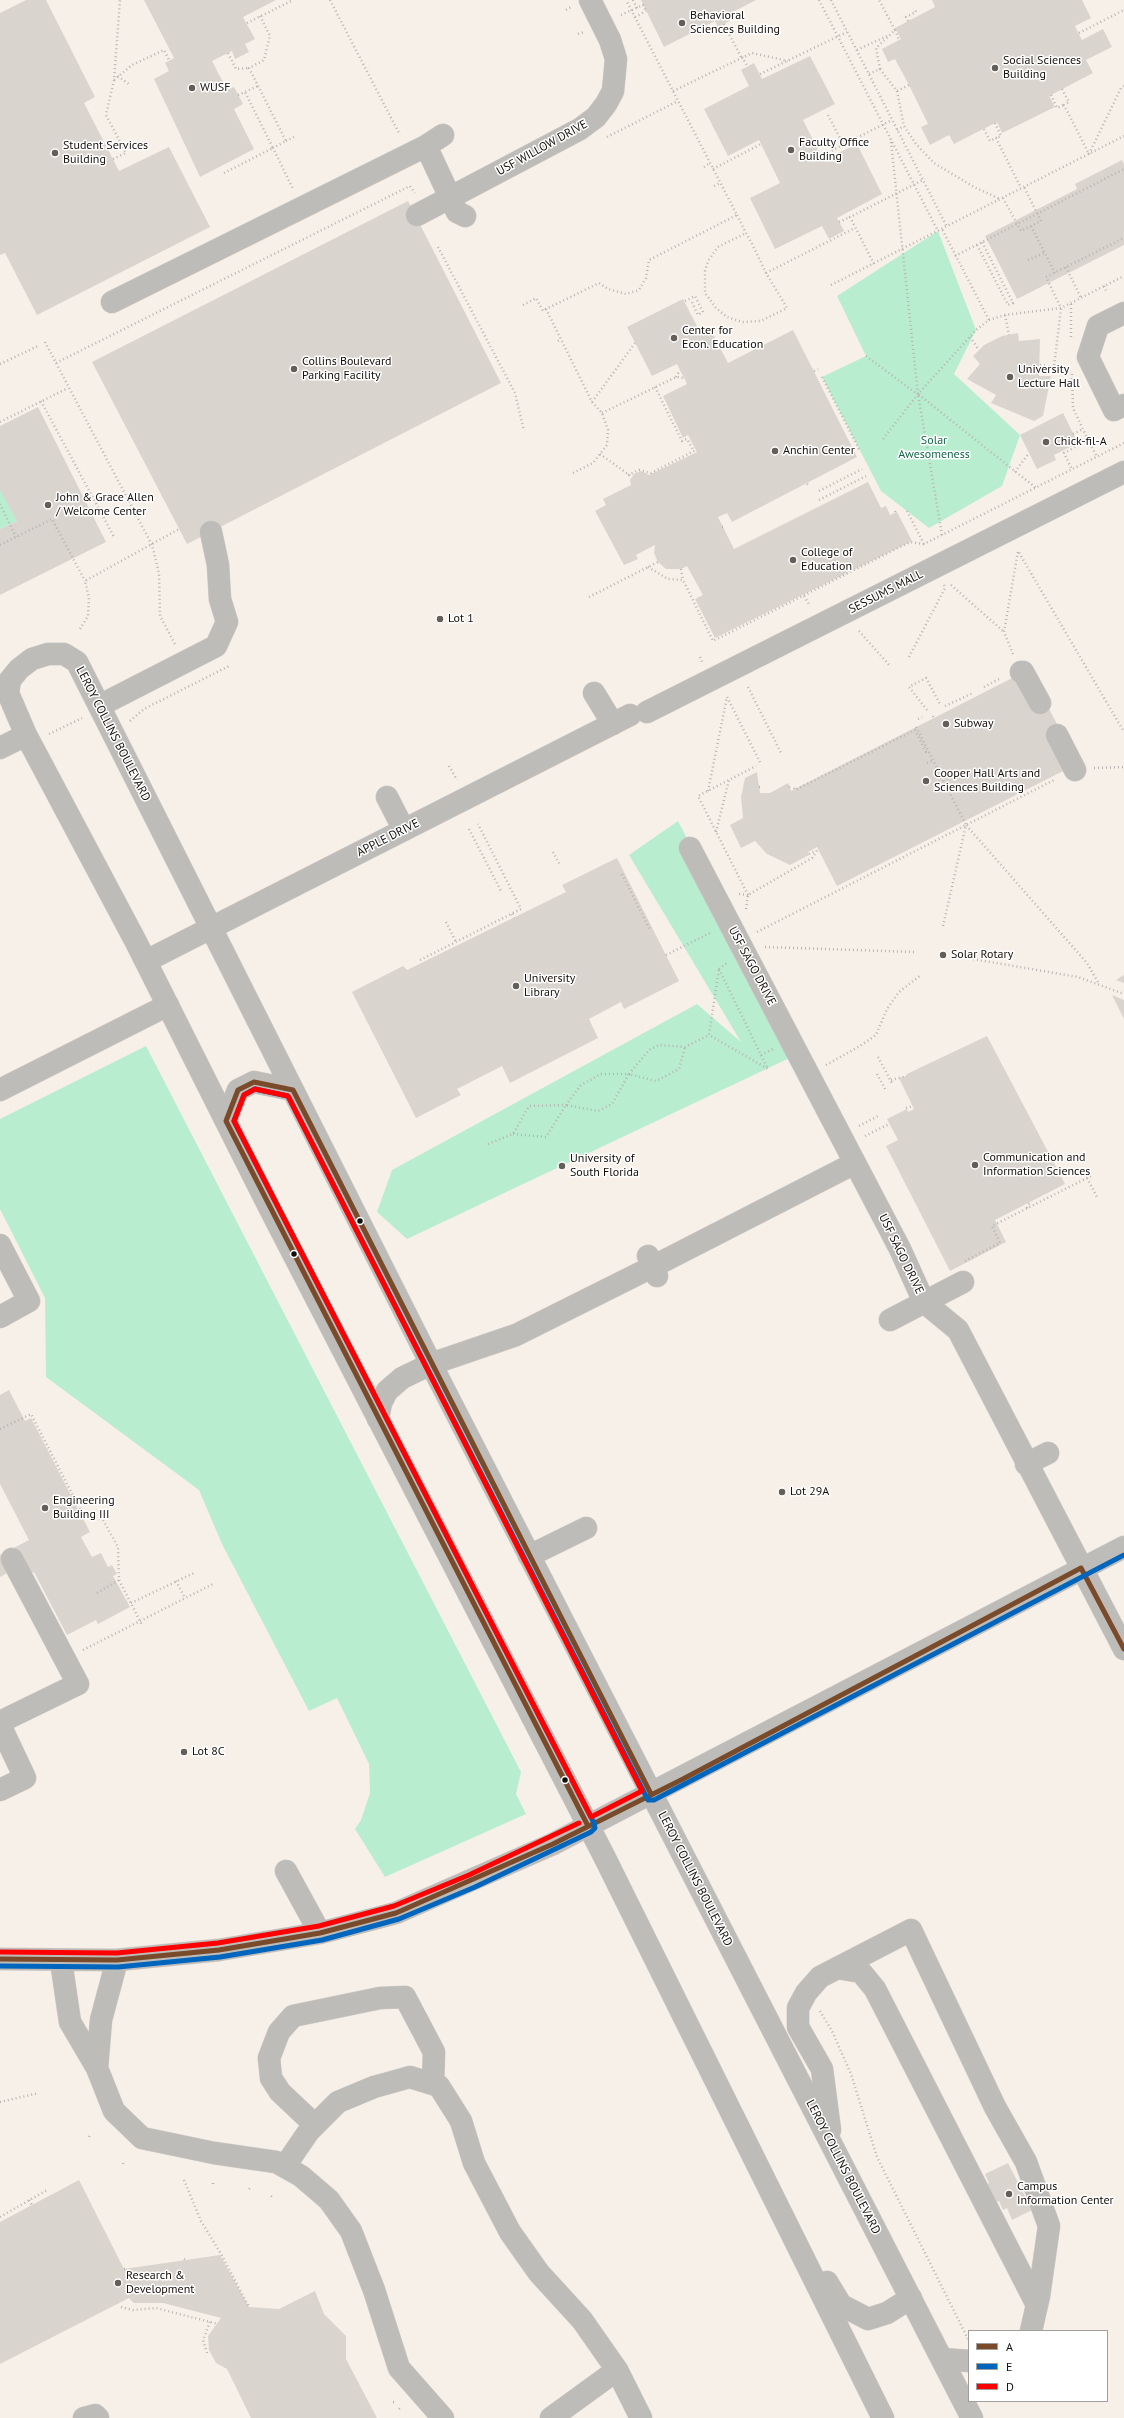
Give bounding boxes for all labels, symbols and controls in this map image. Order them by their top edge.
place label: Behavioral Sciences Building [690,9,780,37]
marker: Behavioral Sciences Building [677,18,687,28]
place label: Social Sciences Building [1003,54,1081,82]
marker: Social Sciences Building [990,63,1000,73]
place label: WUSF [200,81,230,95]
marker: WUSF [187,83,197,93]
street label: USF WILLOW DRIVE [494,117,590,179]
place label: Faculty Office Building [799,136,869,164]
place label: Student Services Building [63,139,148,167]
marker: Faculty Office Building [786,145,796,155]
marker: Student Services Building [50,148,60,158]
place label: Center for Econ. Education [682,324,763,352]
marker: Center for Econ. Education [669,333,679,343]
place label: Collins Boulevard Parking Facility [302,355,391,383]
place label: University Lecture Hall [1018,363,1080,391]
marker: Collins Boulevard Parking Facility [289,364,299,374]
marker: University Lecture Hall [1005,372,1015,382]
park label: Solar Awesomeness [898,434,970,462]
place label: Chick-fil-A [1054,435,1107,449]
marker: Chick-fil-A [1041,437,1051,447]
place label: Anchin Center [783,444,855,458]
marker: Anchin Center [770,446,780,456]
place label: John & Grace Allen / Welcome Center [56,491,154,519]
marker: John & Grace Allen / Welcome Center [43,500,53,510]
place label: College of Education [801,546,853,574]
marker: College of Education [788,555,798,565]
street label: SESSUMS MALL [846,567,926,617]
place label: Lot 1 [448,612,474,626]
marker: Lot 1 [435,614,445,624]
street label: LEROY COLLINS BOULEVARD [73,664,153,804]
place label: Subway [954,717,994,731]
marker: Subway [941,719,951,729]
place label: Cooper Hall Arts and Sciences Building [934,767,1040,795]
marker: Cooper Hall Arts and Sciences Building [921,776,931,786]
street label: APPLE DRIVE [354,816,422,860]
street label: USF SAGO DRIVE [725,924,779,1008]
place label: Solar Rotary [951,948,1013,962]
marker: Solar Rotary [938,950,948,960]
place label: University Library [524,972,575,1000]
marker: University Library [511,981,521,991]
place label: Communication and Information Sciences [983,1151,1090,1179]
place label: University of South Florida [570,1152,639,1180]
marker: Communication and Information Sciences [970,1160,980,1170]
marker: University of South Florida [557,1161,567,1171]
street label: USF SAGO DRIVE [875,1212,927,1296]
unlabelled marker [355,1216,365,1226]
unlabelled marker [289,1249,299,1259]
place label: Lot 29A [790,1485,829,1499]
marker: Lot 29A [777,1487,787,1497]
place label: Engineering Building III [53,1494,115,1522]
marker: Engineering Building III [40,1503,50,1513]
place label: Lot 8C [192,1745,225,1759]
marker: Lot 8C [179,1747,189,1757]
unlabelled marker [560,1775,570,1785]
street label: LEROY COLLINS BOULEVARD [655,1809,735,1949]
street label: LEROY COLLINS BOULEVARD [803,2097,883,2237]
place label: Campus Information Center [1017,2180,1114,2208]
marker: Campus Information Center [1004,2189,1014,2199]
place label: Research & Development [126,2269,194,2297]
marker: Research & Development [113,2278,123,2288]
legend [968,2330,1108,2402]
text: A [1006,2339,1013,2354]
text: E [1006,2359,1012,2374]
text: D [1006,2379,1014,2394]

